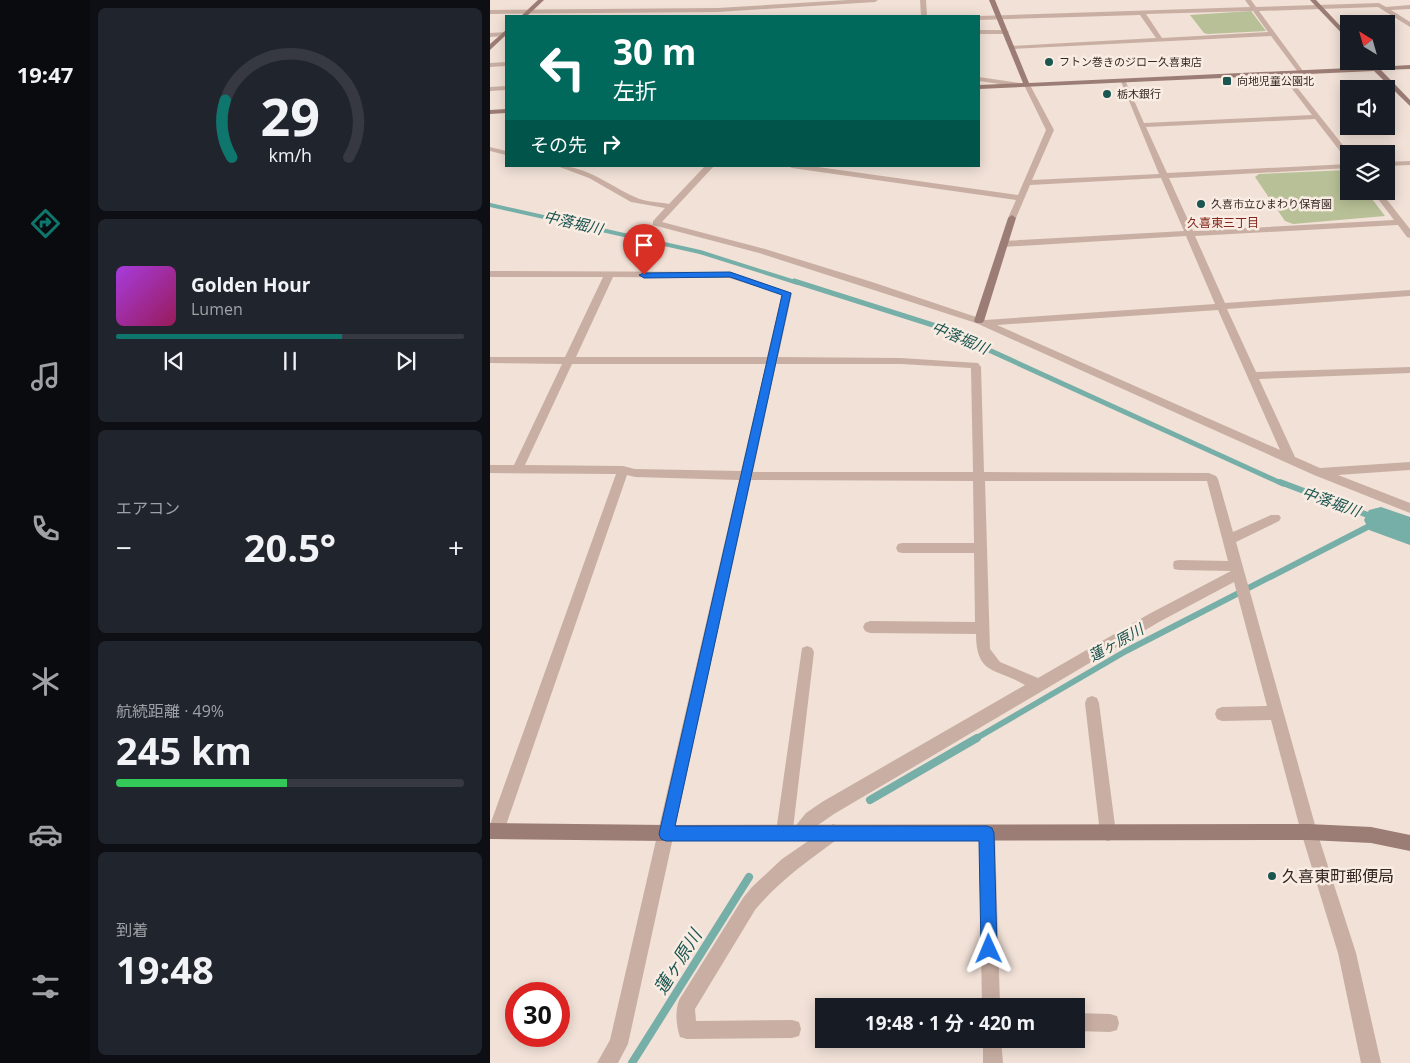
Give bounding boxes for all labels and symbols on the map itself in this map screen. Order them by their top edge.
north arrow [1340,15,1395,70]
place label: フトン巻きのジロー久喜東店 [1059,54,1202,69]
marker: フトン巻きのジロー久喜東店 [1043,56,1055,68]
place label: 向地児童公園北 [1237,73,1314,88]
marker: 向地児童公園北 [1221,75,1233,87]
place label: 栃木銀行 [1117,86,1161,101]
marker: 栃木銀行 [1101,88,1113,100]
place label: 久喜市立ひまわり保育園 [1211,196,1332,211]
marker: 久喜市立ひまわり保育園 [1195,198,1207,210]
water label: 中落堀川 [542,206,607,239]
district label: 久喜東三丁目 [1187,214,1259,231]
pin [623,224,665,275]
water label: 中落堀川 [929,316,994,359]
water label: 中落堀川 [1300,481,1365,521]
water label: 蓮ヶ原川 [1084,618,1148,665]
place label: 久喜東町郵便局 [1282,865,1394,887]
marker: 久喜東町郵便局 [1266,870,1278,882]
position arrow [962,922,1014,974]
water label: 蓮ヶ原川 [648,923,707,998]
speed limit sign: 30 [505,982,570,1047]

